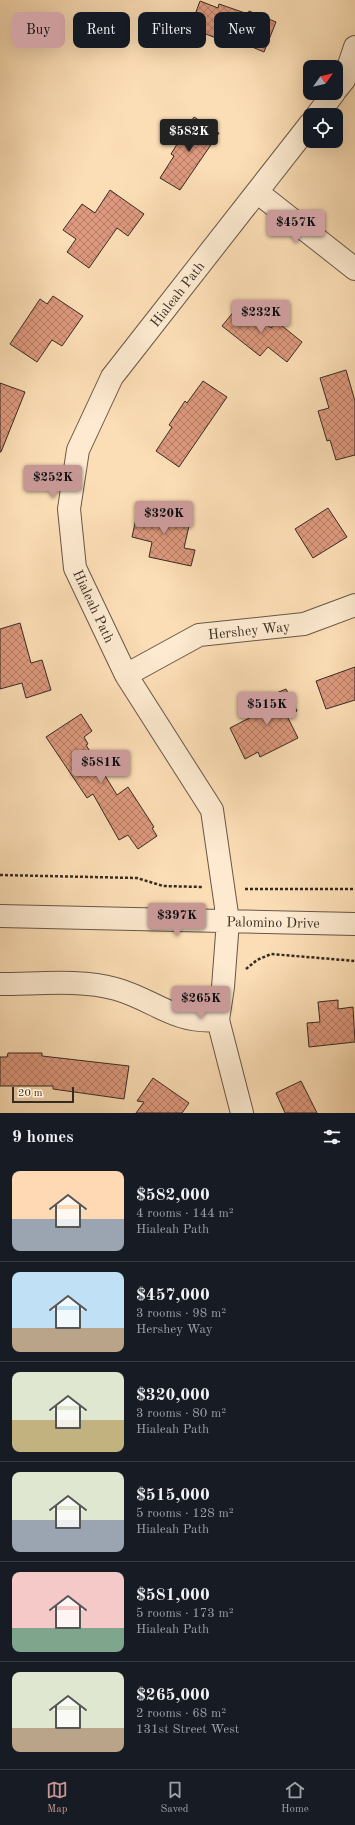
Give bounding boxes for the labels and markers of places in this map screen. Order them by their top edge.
pin: $582K [161,119,217,153]
pin: $457K [268,210,324,244]
pin: $232K [233,300,289,334]
pin: $252K [25,465,81,499]
pin: $320K [136,501,192,535]
pin: $515K [239,692,295,726]
pin: $581K [73,750,129,784]
pin: $397K [149,903,205,937]
pin: $265K [173,986,229,1020]

